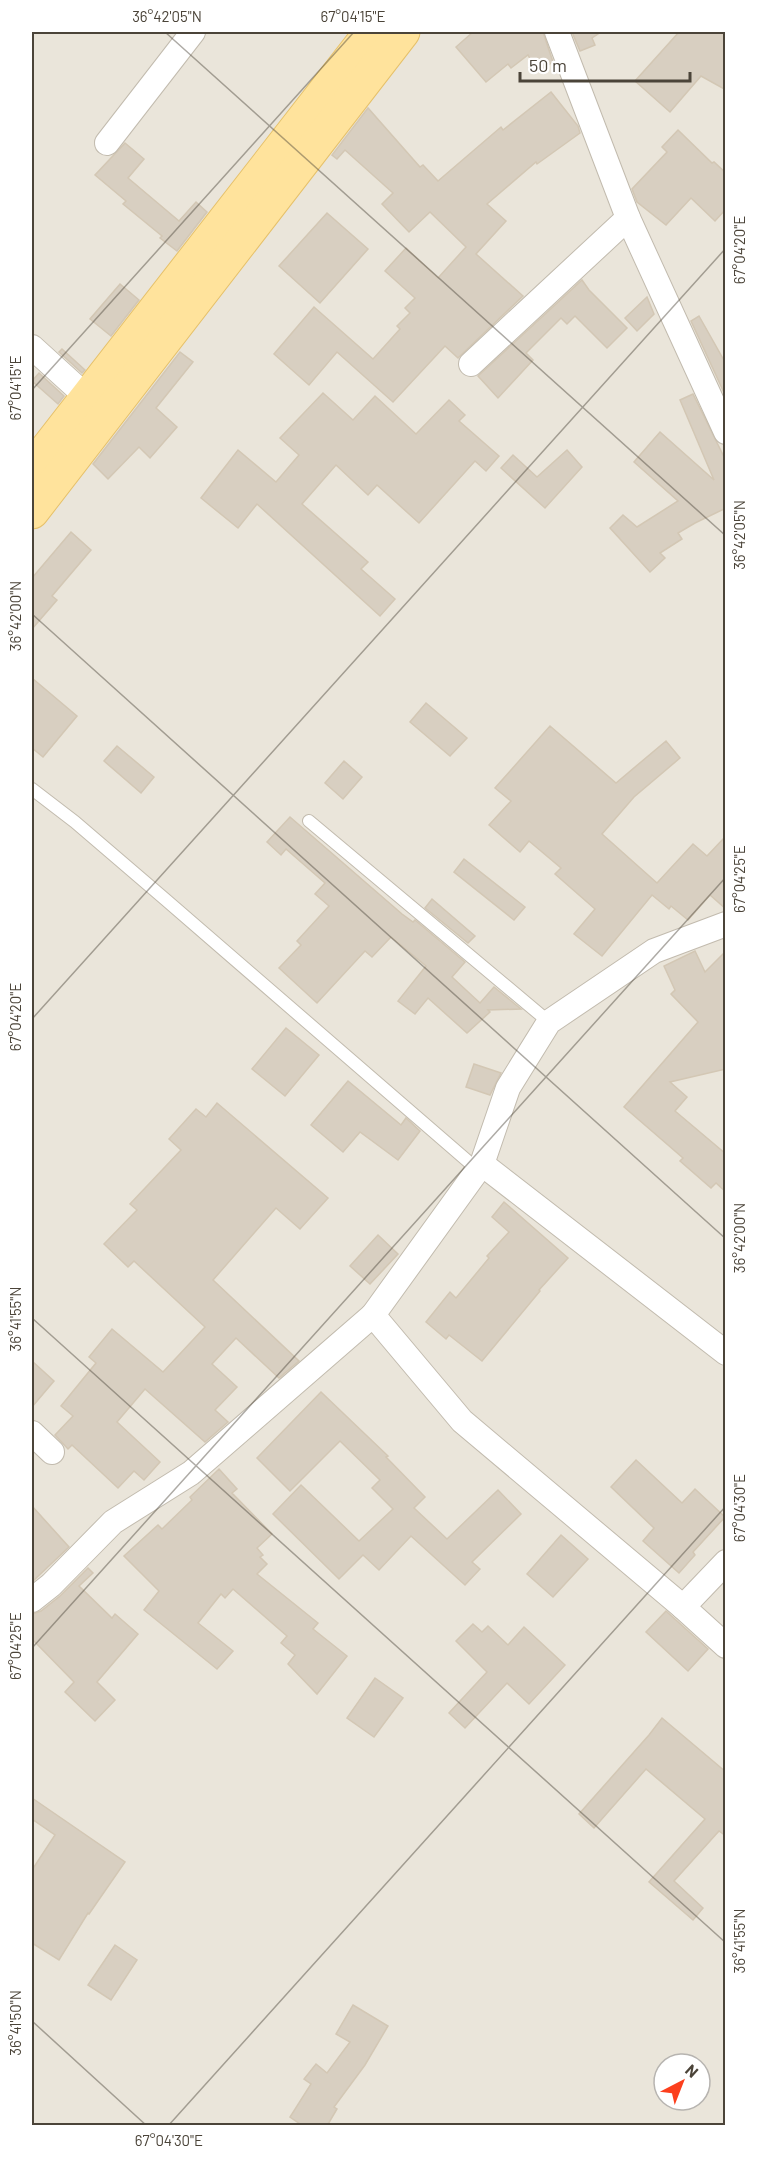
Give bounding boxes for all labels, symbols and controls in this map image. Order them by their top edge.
text: 36°42'05"N [132,7,202,25]
text: 67°04'15"E [320,7,386,25]
scale bar [520,45,690,83]
text: 50 m [529,54,567,76]
text: 67°04'20"E [730,216,748,284]
text: 67°04'15"E [6,355,24,421]
text: 36°42'05"N [730,500,748,570]
text: 36°42'00"N [6,581,24,651]
text: 67°04'25"E [730,845,748,913]
text: 67°04'20"E [6,983,24,1051]
text: 36°42'00"N [730,1203,748,1273]
text: 36°41'55"N [6,1287,24,1351]
text: 67°04'30"E [730,1474,748,1542]
text: 67°04'25"E [6,1612,24,1680]
text: 36°41'55"N [730,1909,748,1973]
text: 36°41'50"N [6,1990,24,2056]
north arrow [652,2052,712,2112]
text: N [682,2060,703,2081]
text: 67°04'30"E [135,2131,203,2149]

